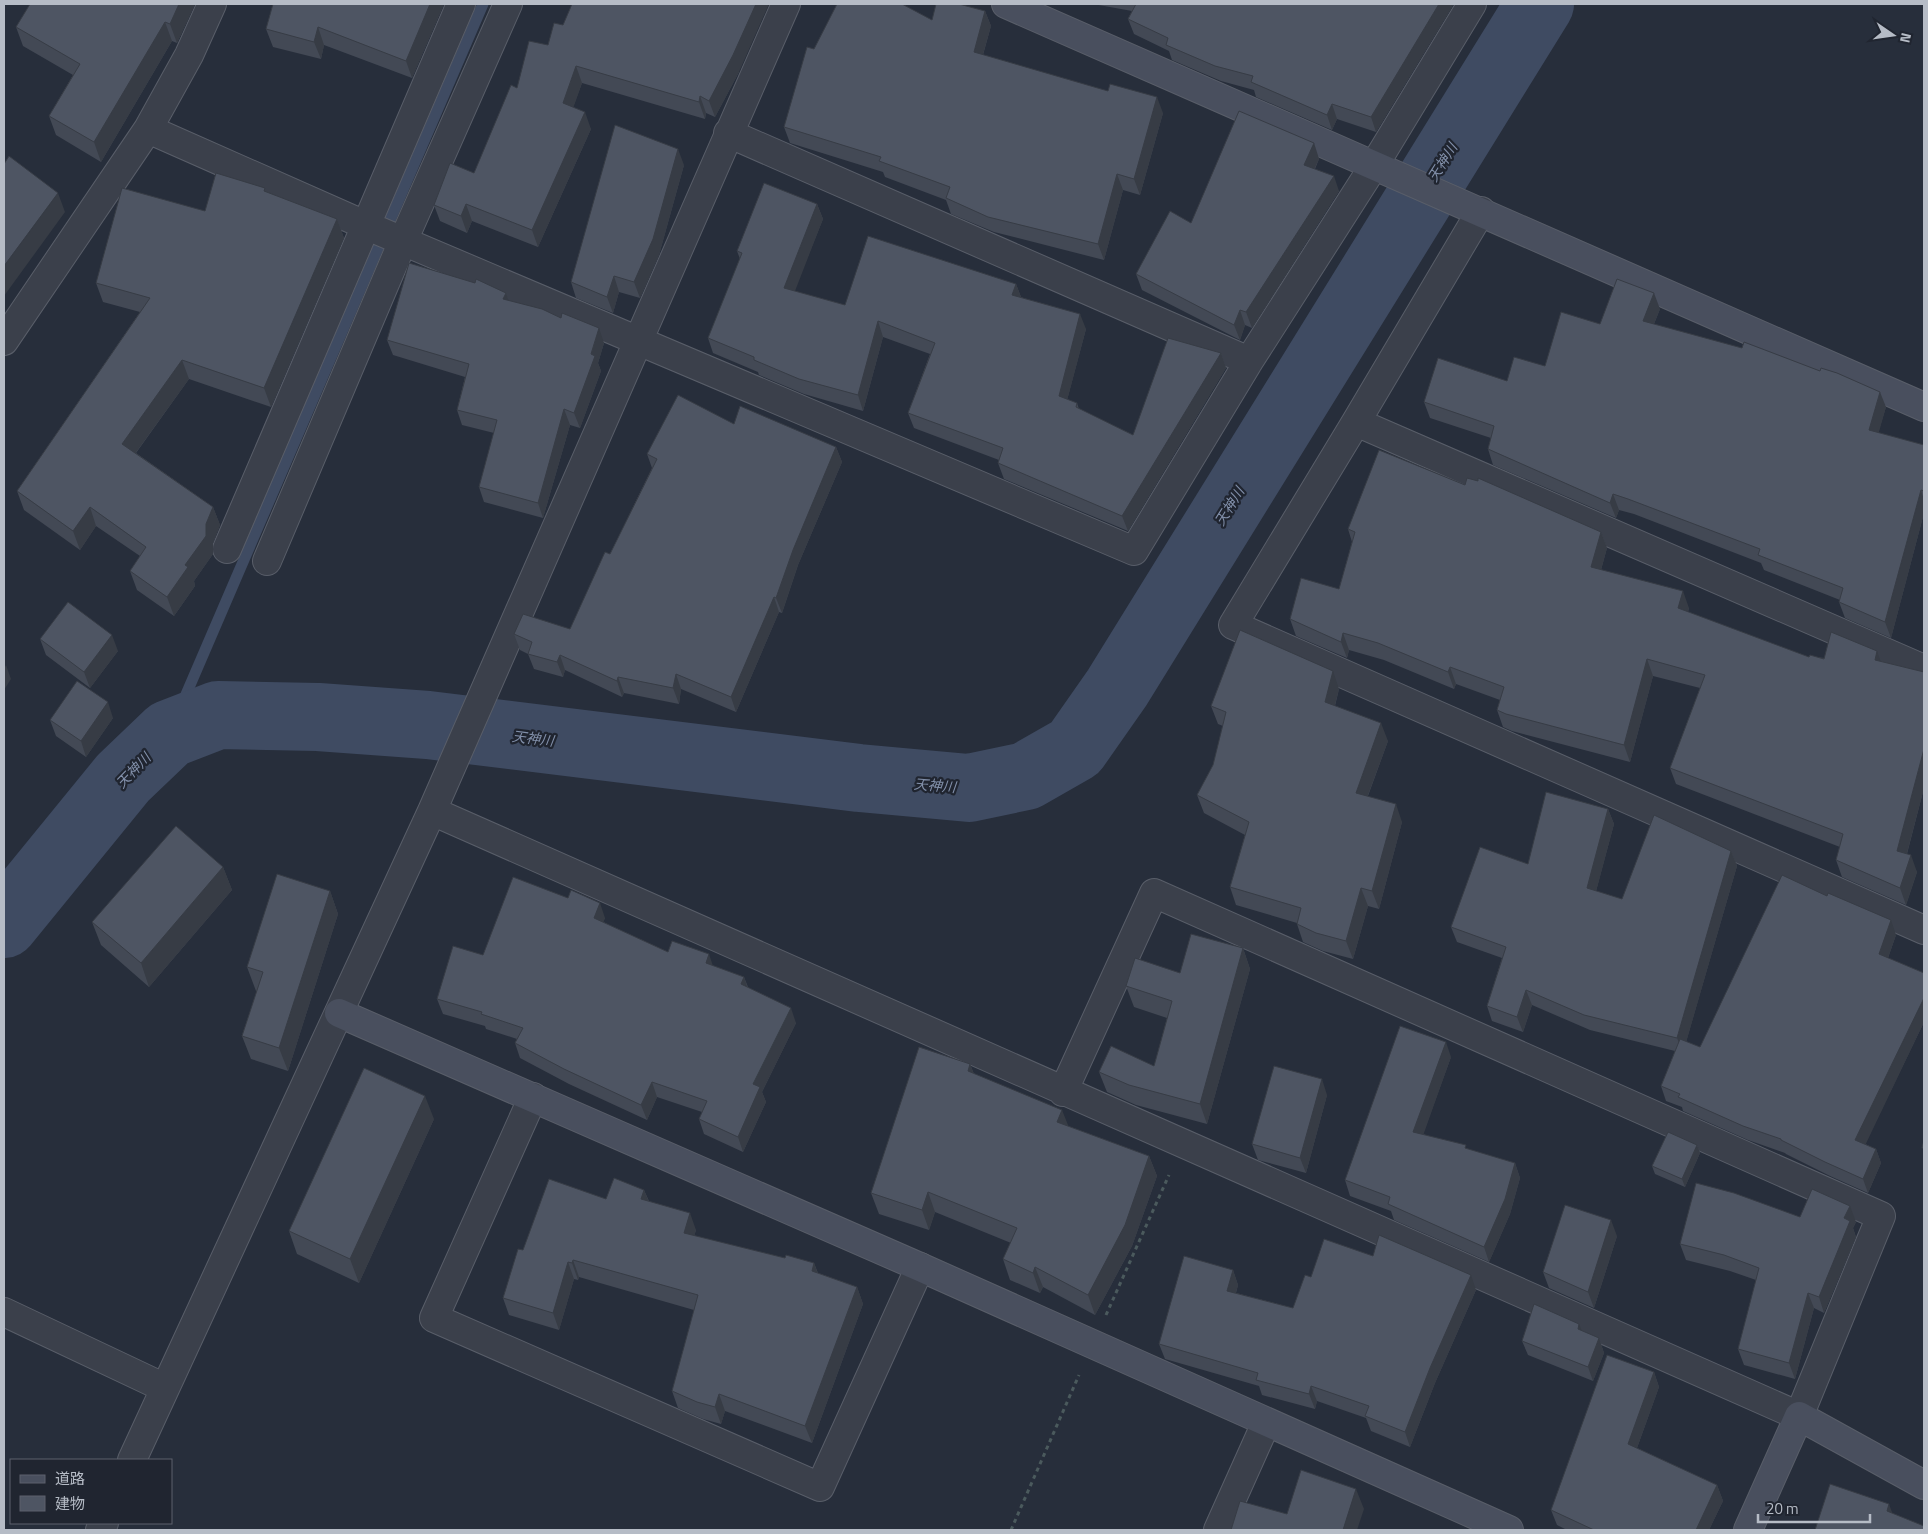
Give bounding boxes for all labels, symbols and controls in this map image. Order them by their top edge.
north arrow [1868,10,1918,60]
text: N [1895,31,1917,45]
water label: 天神川 [1422,137,1463,185]
water label: 天神川 [1209,481,1250,529]
water label: 天神川 [511,725,557,751]
water label: 天神川 [111,746,157,792]
water label: 天神川 [913,773,959,797]
legend [10,1459,172,1524]
text: 道路 [55,1467,85,1490]
text: 建物 [55,1492,85,1515]
scale bar [1758,1492,1870,1524]
text: 20 m [1766,1497,1799,1520]

